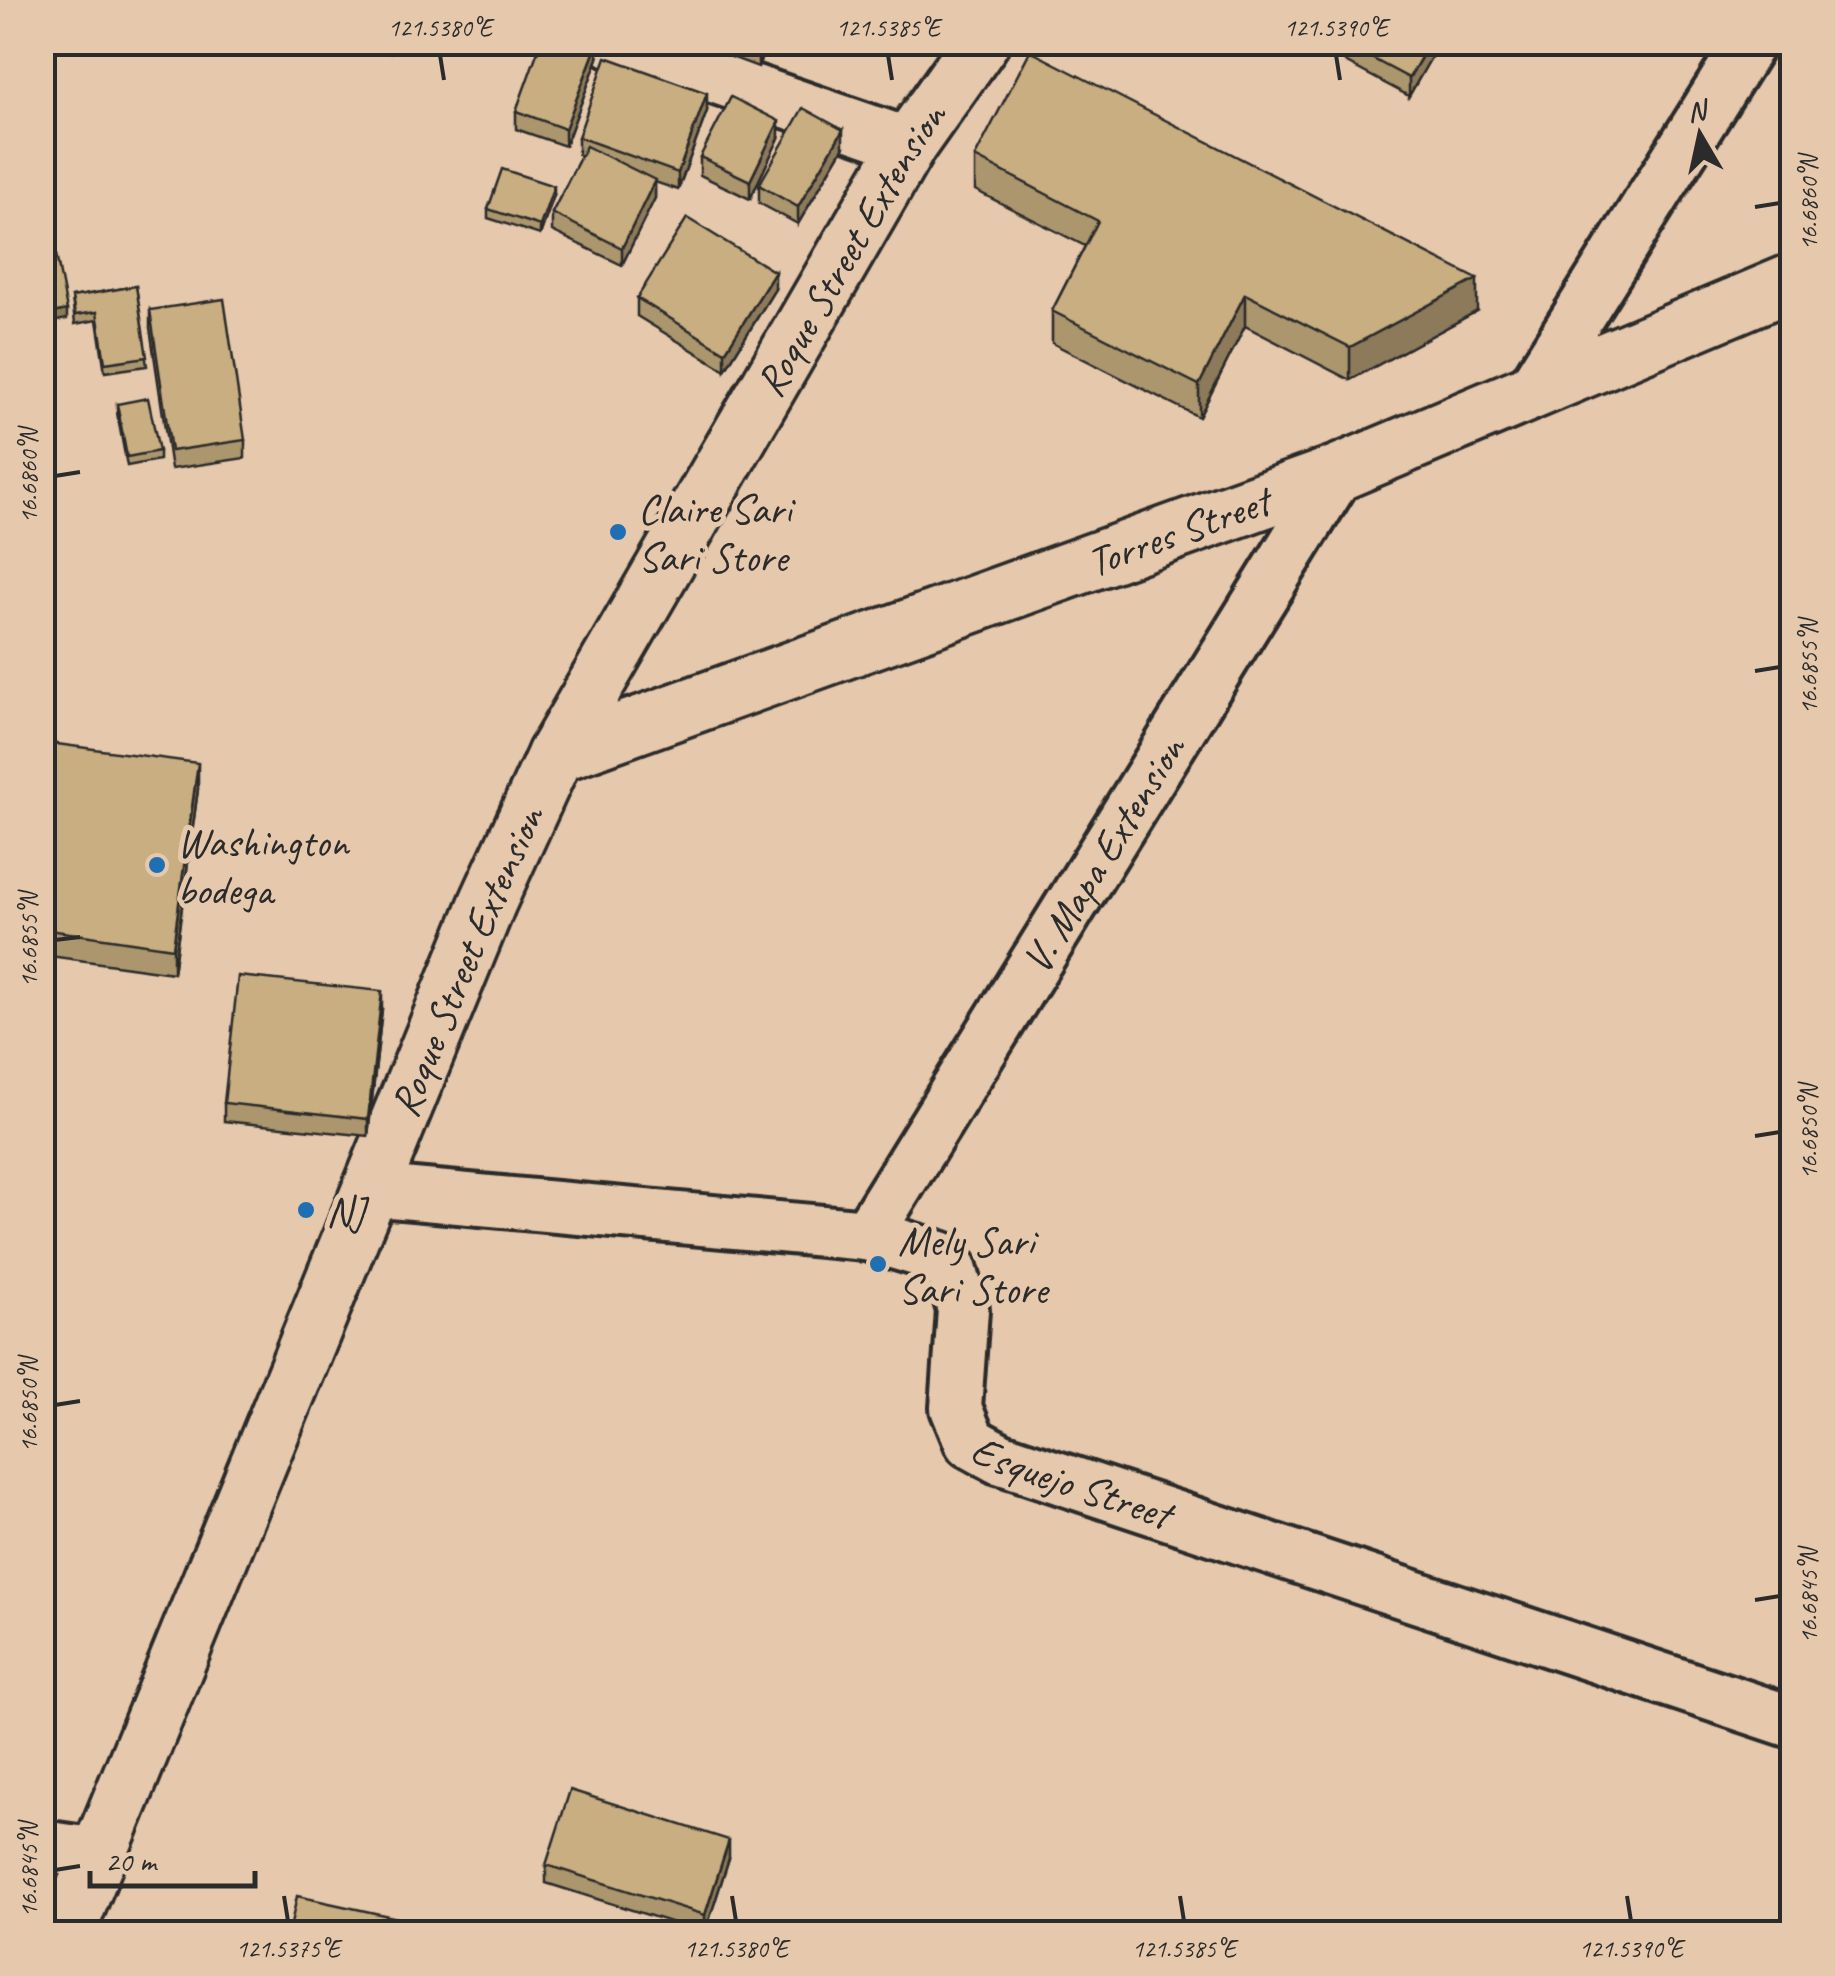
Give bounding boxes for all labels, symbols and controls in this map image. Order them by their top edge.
text: 121.5380°E [388,12,495,44]
text: 121.5385°E [836,12,943,44]
text: 121.5390°E [1284,12,1391,44]
north arrow [1650,85,1750,185]
street label: Roque Street Extension [744,91,959,406]
text: N [1685,91,1712,129]
text: 16.6860°N [1793,152,1825,250]
text: 16.6860°N [13,425,45,523]
street label: Torres Street [1080,473,1282,589]
place label: Claire Sari Sari Store [638,483,797,584]
marker: Claire Sari Sari Store [607,521,629,543]
text: 16.6855°N [1793,616,1825,714]
street label: V. Mapa Extension [1010,724,1198,983]
street label: Roque Street Extension [378,796,557,1125]
place label: Washington bodega [177,816,350,917]
marker: Washington bodega [146,854,168,876]
text: 16.6855°N [13,889,45,987]
text: 16.6850°N [1793,1081,1825,1179]
place label: NJ [326,1185,370,1238]
marker: NJ [295,1199,317,1221]
place label: Mely Sari Sari Store [898,1215,1051,1316]
marker: Mely Sari Sari Store [867,1253,889,1275]
text: 16.6850°N [13,1354,45,1452]
street label: Esquejo Street [962,1423,1182,1543]
text: 16.6845°N [1793,1545,1825,1643]
text: 16.6845°N [13,1819,45,1917]
scale bar [90,1826,255,1888]
text: 20 m [105,1842,158,1880]
text: 121.5375°E [236,1933,343,1965]
text: 121.5380°E [684,1933,791,1965]
text: 121.5385°E [1132,1933,1239,1965]
text: 121.5390°E [1579,1933,1686,1965]

